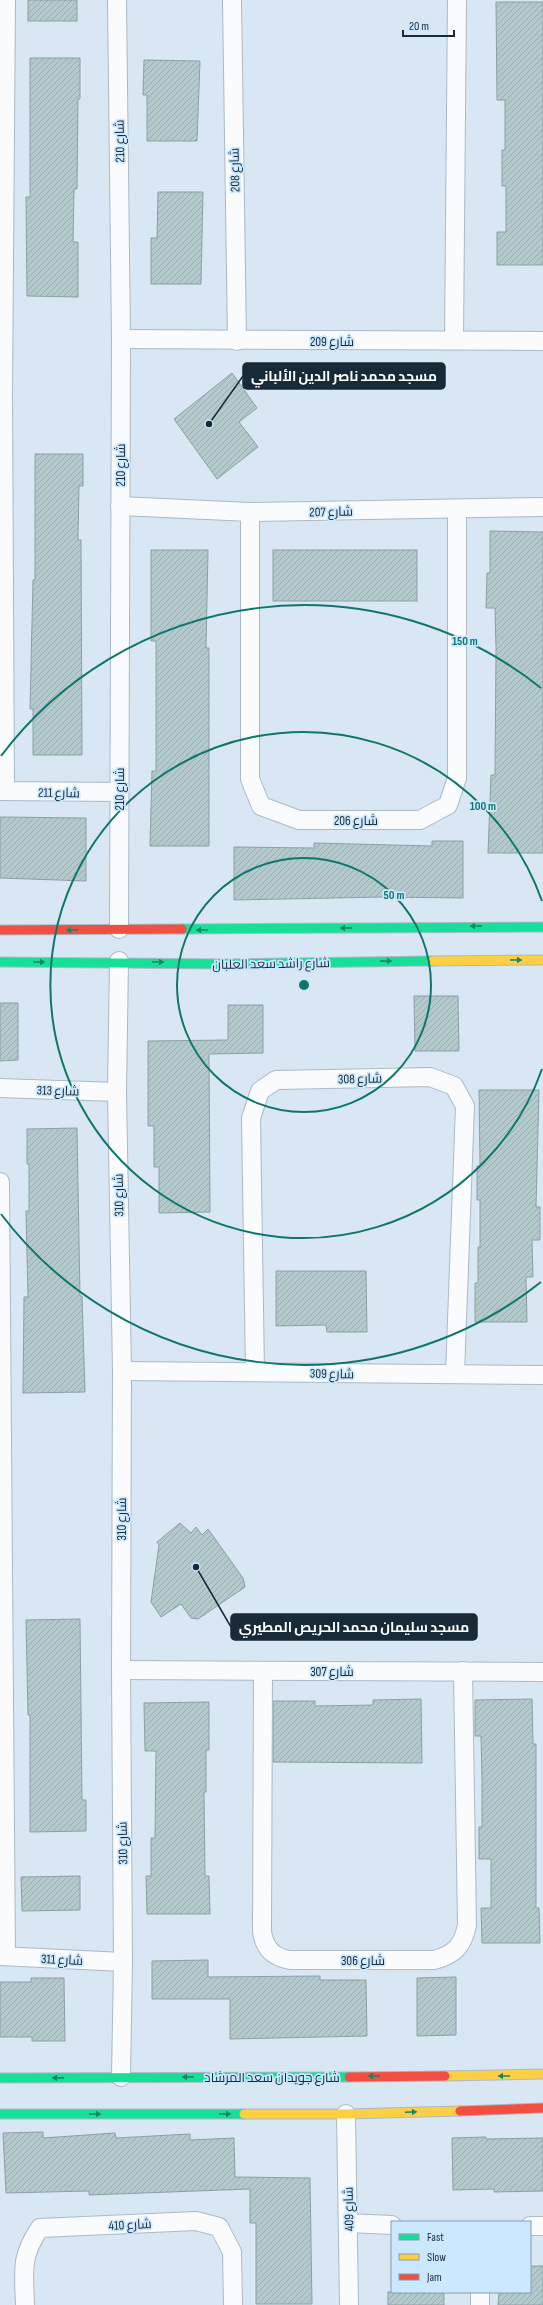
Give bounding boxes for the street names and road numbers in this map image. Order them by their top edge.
street label: شارع 210 [112,119,128,163]
street label: شارع 208 [227,148,243,192]
street label: شارع 209 [310,334,354,350]
street label: شارع 210 [113,444,129,487]
street label: شارع 207 [309,504,353,520]
street label: شارع 210 [112,768,128,811]
street label: شارع 211 [38,785,80,801]
street label: شارع 206 [334,813,378,829]
street label: شارع راشد سعد العلبان [212,955,330,973]
street label: شارع 308 [338,1071,382,1087]
street label: شارع 313 [36,1082,80,1100]
street label: شارع 310 [111,1173,127,1217]
street label: شارع 309 [310,1366,354,1382]
street label: شارع 310 [114,1497,130,1541]
street label: شارع 307 [310,1664,354,1680]
street label: شارع 310 [115,1821,131,1865]
street label: شارع 311 [41,1951,83,1969]
street label: شارع 306 [341,1953,385,1969]
street label: شارع جويدان سعد المرشاد [204,2070,340,2086]
street label: شارع 409 [341,2187,357,2231]
street label: شارع 410 [108,2216,152,2234]

